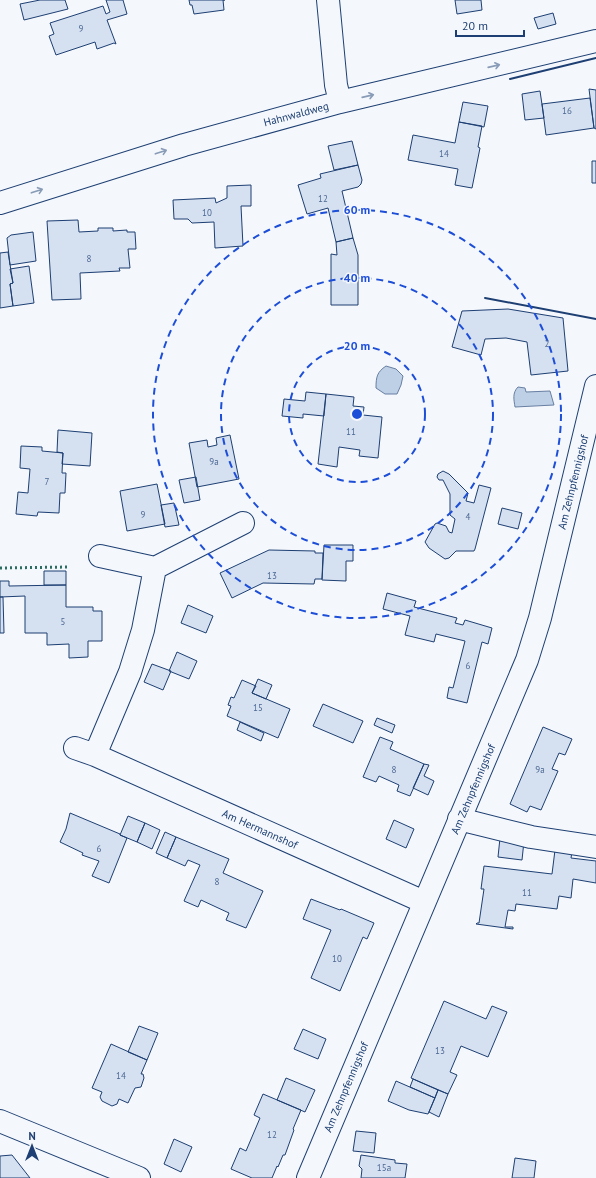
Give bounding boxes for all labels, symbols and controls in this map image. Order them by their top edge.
scale bar [456,12,524,38]
text: 20 m [462,18,488,33]
house number: 9 [79,23,84,34]
one-way arrow [487,61,500,69]
one-way arrow [361,91,374,99]
street label: Hahnwaldweg [262,99,330,129]
house number: 16 [562,105,572,116]
one-way arrow [154,148,167,155]
house number: 14 [439,148,449,159]
one-way arrow [30,187,43,194]
house number: 12 [318,193,328,204]
text: 60 m [344,202,370,217]
house number: 10 [202,207,212,218]
house number: 8 [87,253,92,264]
text: 40 m [344,270,370,285]
text: 20 m [344,338,370,353]
house number: 2 [545,338,550,349]
centre of rings [350,407,364,421]
house number: 11 [346,426,356,437]
street label: Am Zehnpfennigshof [555,433,592,531]
house number: 9a [209,456,219,467]
house number: 7 [45,476,50,487]
house number: 9 [141,509,146,520]
house number: 4 [466,511,471,522]
house number: 13 [267,570,277,581]
house number: 5 [61,616,66,627]
house number: 6 [466,660,471,671]
house number: 15 [253,702,263,713]
street label: Am Zehnpfennigshof [448,741,499,836]
house number: 8 [392,764,397,775]
house number: 9a [535,764,545,775]
street label: Am Hermannshof [220,806,300,852]
house number: 6 [97,843,102,854]
house number: 8 [215,876,220,887]
house number: 11 [522,887,532,898]
house number: 10 [332,953,342,964]
street label: Am Zehnpfennigshof [321,1039,372,1134]
house number: 13 [435,1045,445,1056]
house number: 14 [116,1070,126,1081]
north arrow [12,1126,52,1166]
text: N [28,1129,36,1143]
house number: 12 [267,1129,277,1140]
house number: 15a [377,1162,391,1173]

